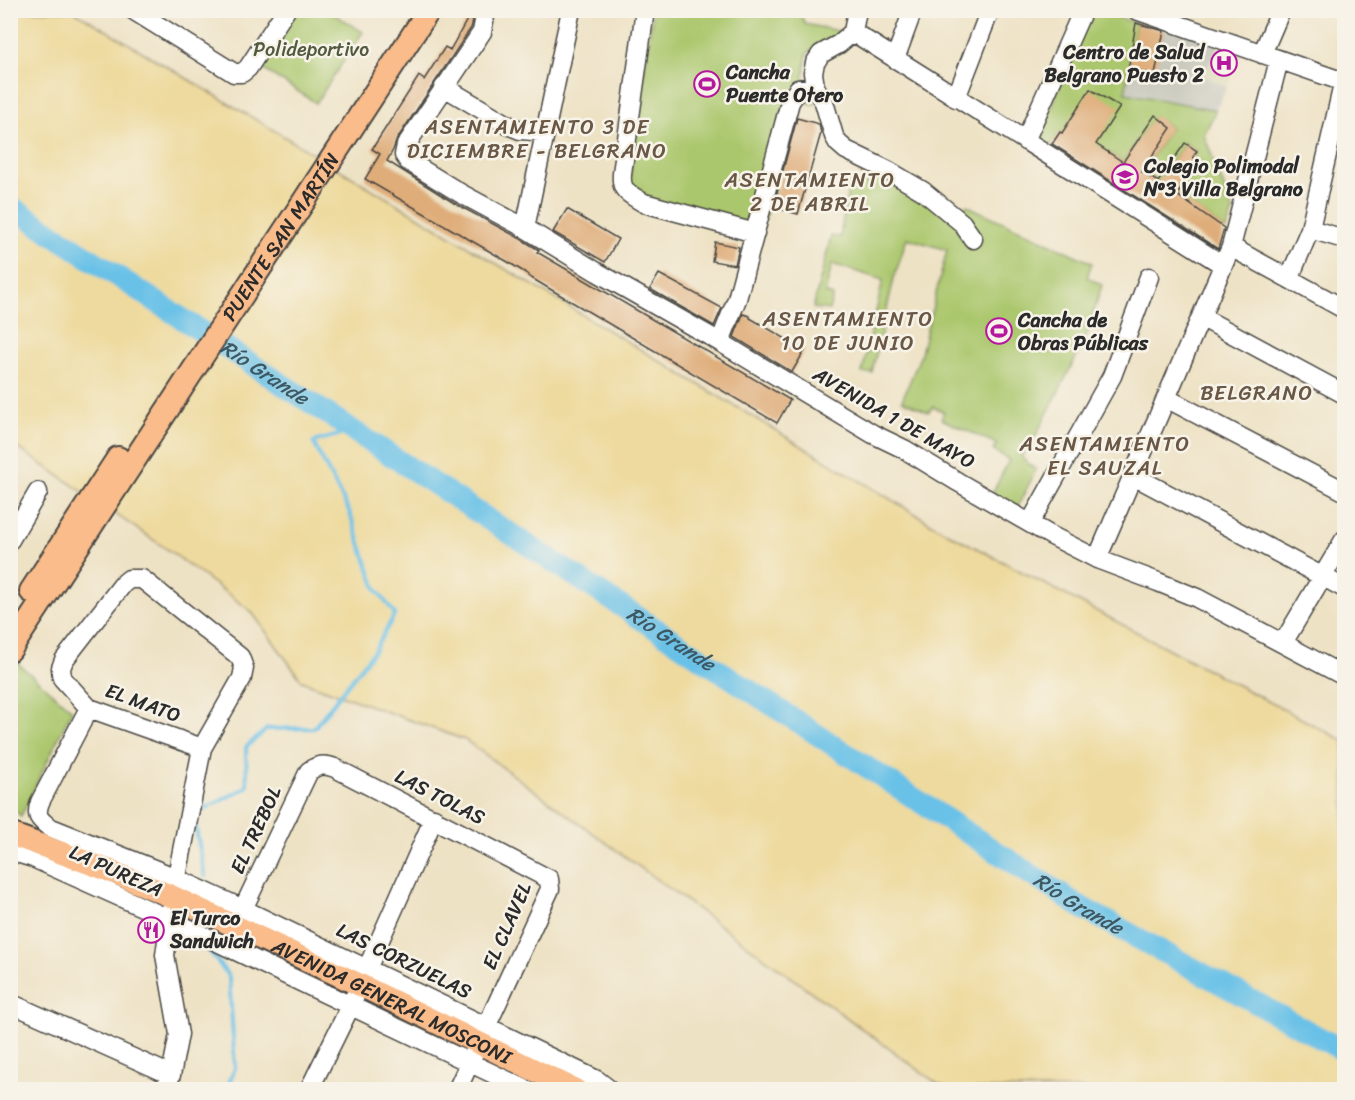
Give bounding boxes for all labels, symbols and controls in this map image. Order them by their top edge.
park label: Polideportivo [253,32,369,67]
place label: Centro de Salud Belgrano Puesto 2 [1044,35,1206,93]
hospital icon: Centro de Salud Belgrano Puesto 2 [1209,48,1239,78]
place label: Cancha Puente Otero [725,55,844,113]
sports icon: Cancha Puente Otero [692,69,722,99]
district label: ASENTAMIENTO 3 DE DICIEMBRE - BELGRANO [407,108,667,170]
street label: PUENTE SAN MARTÍN [212,145,349,328]
place label: Colegio Polimodal Nº3 Villa Belgrano [1143,149,1304,207]
district label: ASENTAMIENTO 2 DE ABRIL [723,161,896,223]
school or university icon: Colegio Polimodal Nº3 Villa Belgrano [1110,162,1140,192]
district label: ASENTAMIENTO 10 DE JUNIO [761,300,934,362]
place label: Cancha de Obras Públicas [1017,303,1149,361]
sports icon: Cancha de Obras Públicas [984,316,1014,346]
water label: Río Grande [212,329,318,417]
street label: AVENIDA 1 DE MAYO [805,357,982,479]
district label: BELGRANO [1200,374,1314,412]
district label: ASENTAMIENTO EL SAUZAL [1018,425,1191,487]
water label: Río Grande [619,596,725,683]
street label: EL MATO [100,673,186,733]
street label: LAS TOLAS [388,759,492,835]
street label: EL TREBOL [220,779,292,880]
street label: LA PUREZA [64,835,168,907]
water label: Río Grande [1025,862,1132,947]
street label: EL CLAVEL [472,876,542,975]
place label: El Turco Sandwich [169,901,254,959]
street label: LAS CORZUELAS [330,913,478,1009]
restaurant icon: El Turco Sandwich [136,915,166,945]
street label: AVENIDA GENERAL MOSCONI [265,928,519,1075]

